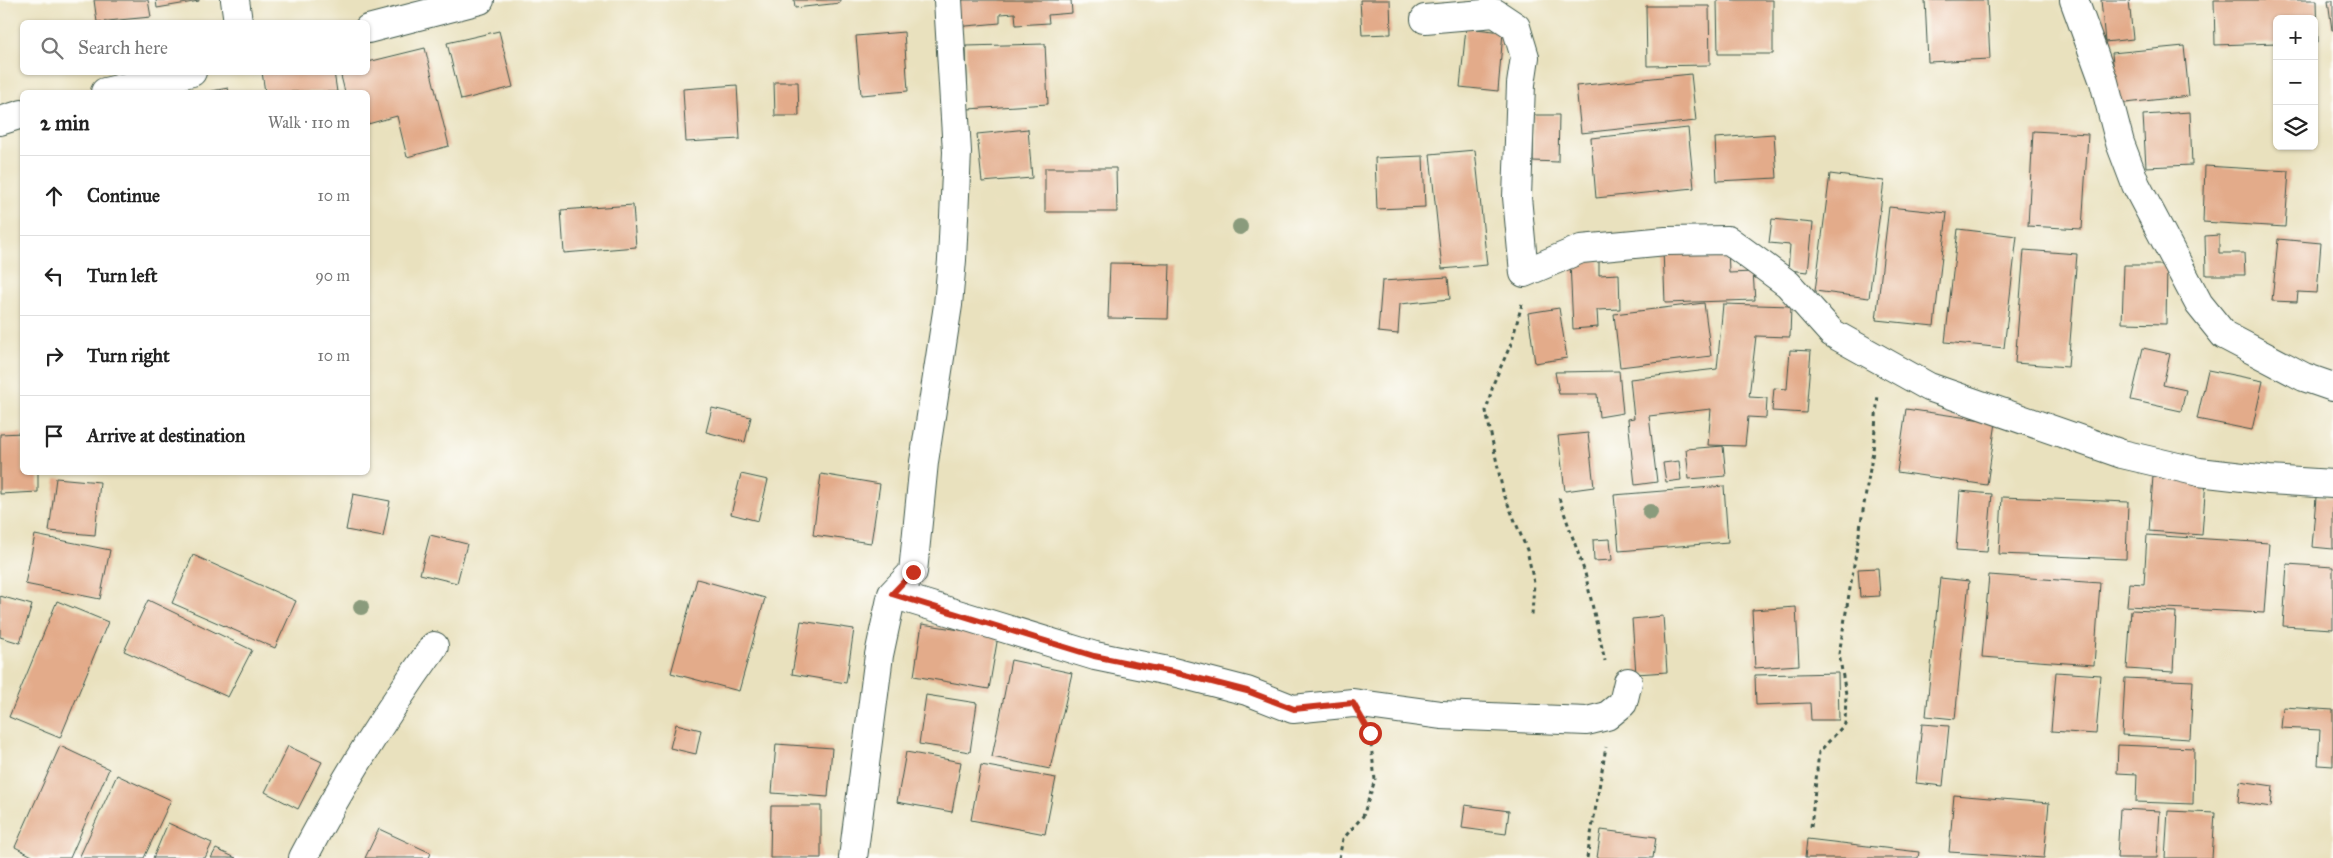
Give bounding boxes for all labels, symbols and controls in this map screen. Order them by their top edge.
map controls [2273,15,2318,150]
button: + [2273,15,2318,60]
search box [20,20,370,75]
icon: search [38,34,66,62]
text: Search here [78,36,168,59]
button: − [2273,60,2318,105]
button: layers [2273,105,2318,150]
text: 2 min [40,110,90,136]
text: Walk · 110 m [268,113,350,132]
icon: ahead [40,182,68,210]
text: Continue [87,184,160,207]
text: 10 m [318,186,350,205]
icon: left [40,262,68,290]
text: Turn left [87,264,157,287]
text: 90 m [315,266,350,285]
icon: right [40,342,68,370]
text: Turn right [87,344,170,367]
text: 10 m [318,346,350,365]
icon: arrive [40,422,68,450]
text: Arrive at destination [87,424,245,447]
route end [902,561,925,584]
route start [1359,722,1382,745]

